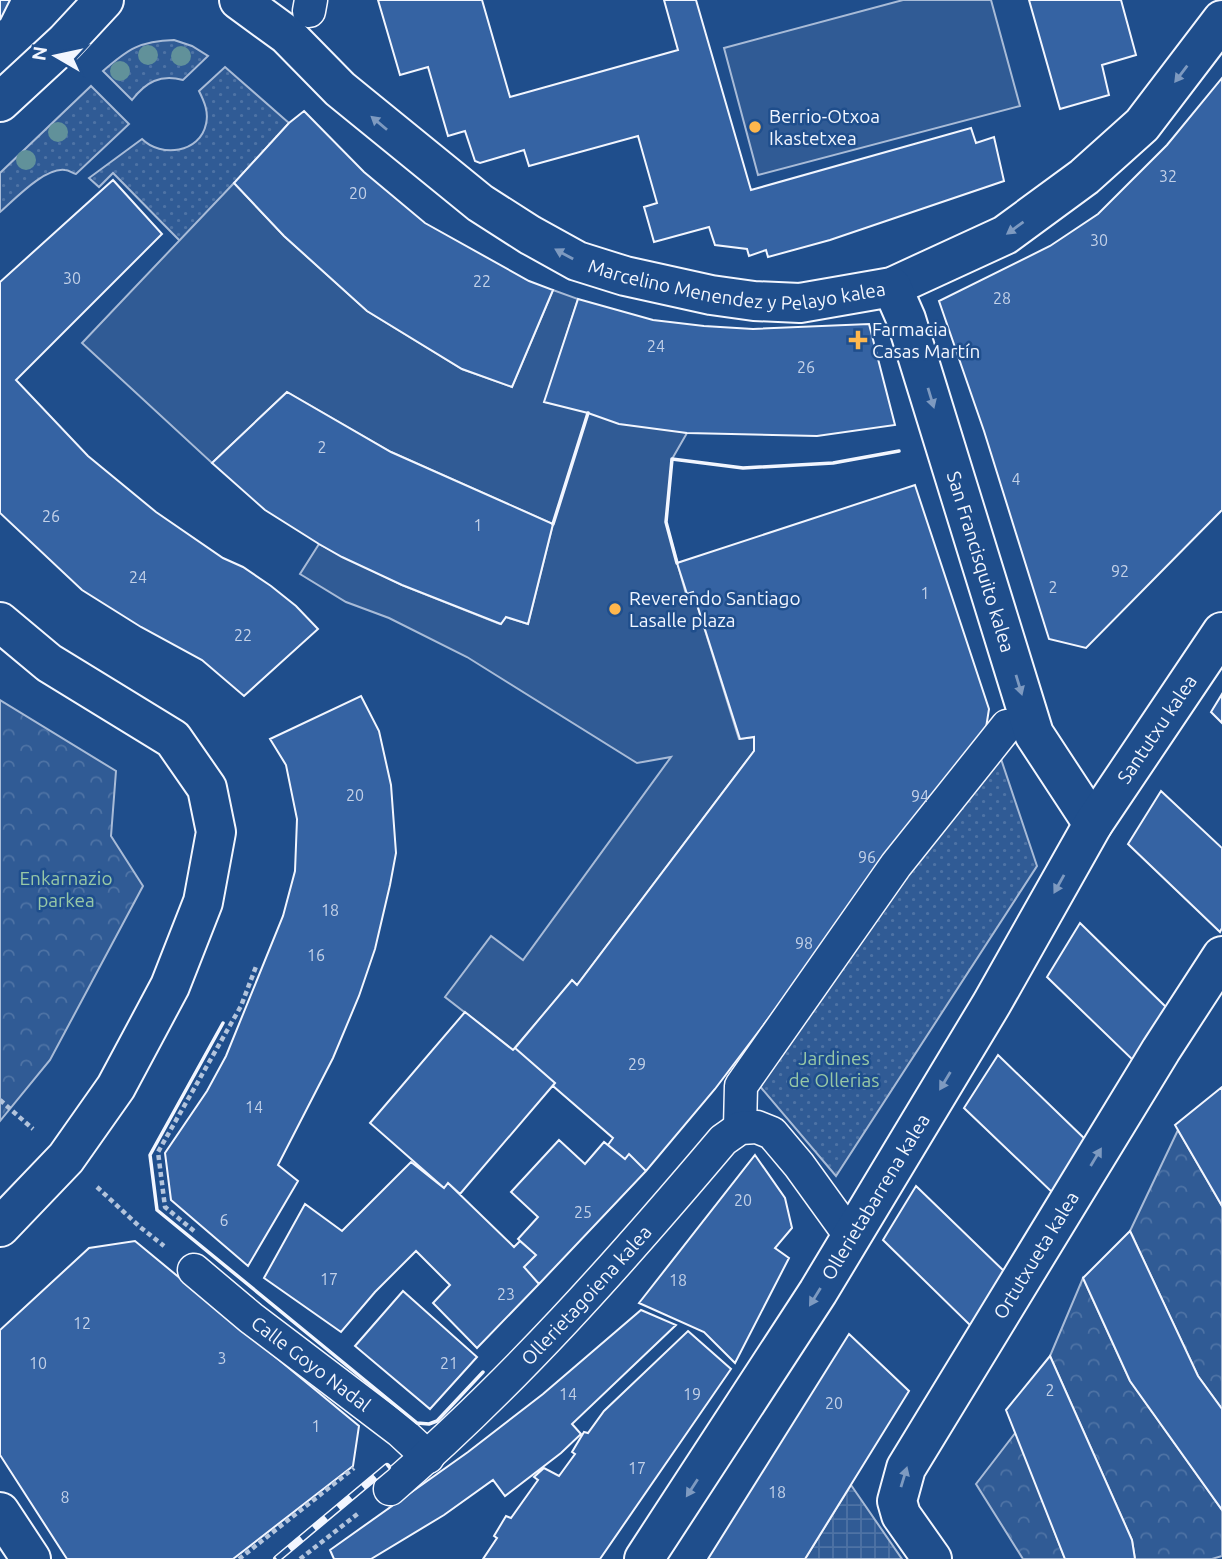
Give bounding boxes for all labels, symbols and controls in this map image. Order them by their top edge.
north arrow [21,21,91,91]
text: N [27,45,51,62]
one-way arrow [1173,65,1188,83]
place label: Berrio-Otxoa Ikastetxea [769,105,880,149]
one-way arrow [371,116,388,131]
marker: Berrio-Otxoa Ikastetxea [747,119,763,135]
house number: 32 [1159,167,1177,185]
house number: 20 [349,184,367,202]
one-way arrow [1006,221,1024,235]
house number: 30 [1090,231,1108,249]
one-way arrow [555,248,574,260]
street label: Marcelino Menendez y Pelayo kalea [586,254,887,314]
house number: 30 [63,269,81,287]
house number: 22 [473,272,491,290]
house number: 28 [993,289,1011,307]
place label: Farmacia Casas Martín [872,318,980,362]
marker: Farmacia Casas Martín [850,332,866,348]
house number: 24 [647,337,665,355]
house number: 26 [797,358,815,376]
one-way arrow [926,387,936,408]
house number: 2 [317,438,327,456]
street label: San Francisquito kalea [943,469,1019,655]
house number: 4 [1011,470,1021,488]
house number: 26 [42,507,60,525]
house number: 1 [473,516,483,534]
house number: 92 [1111,562,1129,580]
house number: 24 [129,568,147,586]
house number: 2 [1048,578,1058,596]
house number: 1 [920,584,930,602]
place label: Reverendo Santiago Lasalle plaza [629,587,801,631]
marker: Reverendo Santiago Lasalle plaza [607,601,623,617]
house number: 22 [234,626,252,644]
street label: Santutxu kalea [1113,670,1201,788]
one-way arrow [1015,675,1025,696]
house number: 20 [346,786,364,804]
house number: 94 [911,787,929,805]
house number: 96 [858,848,876,866]
park label: Enkarnazio parkea [19,867,113,911]
one-way arrow [1053,874,1065,894]
house number: 18 [321,901,339,919]
house number: 98 [795,934,813,952]
house number: 16 [307,946,325,964]
park label: Jardines de Ollerias [789,1047,879,1091]
house number: 29 [628,1055,646,1073]
one-way arrow [939,1071,952,1090]
house number: 14 [245,1098,263,1116]
street label: Ollerietabarrena kalea [817,1110,934,1284]
one-way arrow [1090,1147,1103,1166]
street label: Ortutxueta kalea [989,1187,1083,1323]
house number: 20 [734,1191,752,1209]
house number: 25 [574,1203,592,1221]
house number: 6 [219,1211,229,1229]
street label: Ollerietagoiena kalea [517,1221,656,1369]
house number: 17 [320,1270,338,1288]
house number: 18 [669,1271,687,1289]
house number: 23 [497,1285,515,1303]
one-way arrow [809,1287,822,1306]
street label: Calle Goyo Nadal [247,1311,375,1416]
house number: 12 [73,1314,91,1332]
house number: 3 [217,1349,227,1367]
house number: 10 [29,1354,47,1372]
house number: 21 [440,1354,458,1372]
house number: 2 [1045,1381,1055,1399]
house number: 14 [559,1385,577,1403]
house number: 19 [683,1385,701,1403]
house number: 20 [825,1394,843,1412]
house number: 1 [311,1417,321,1435]
house number: 17 [628,1459,646,1477]
one-way arrow [899,1467,909,1488]
one-way arrow [685,1478,698,1497]
house number: 18 [768,1483,786,1501]
house number: 8 [60,1488,70,1506]

